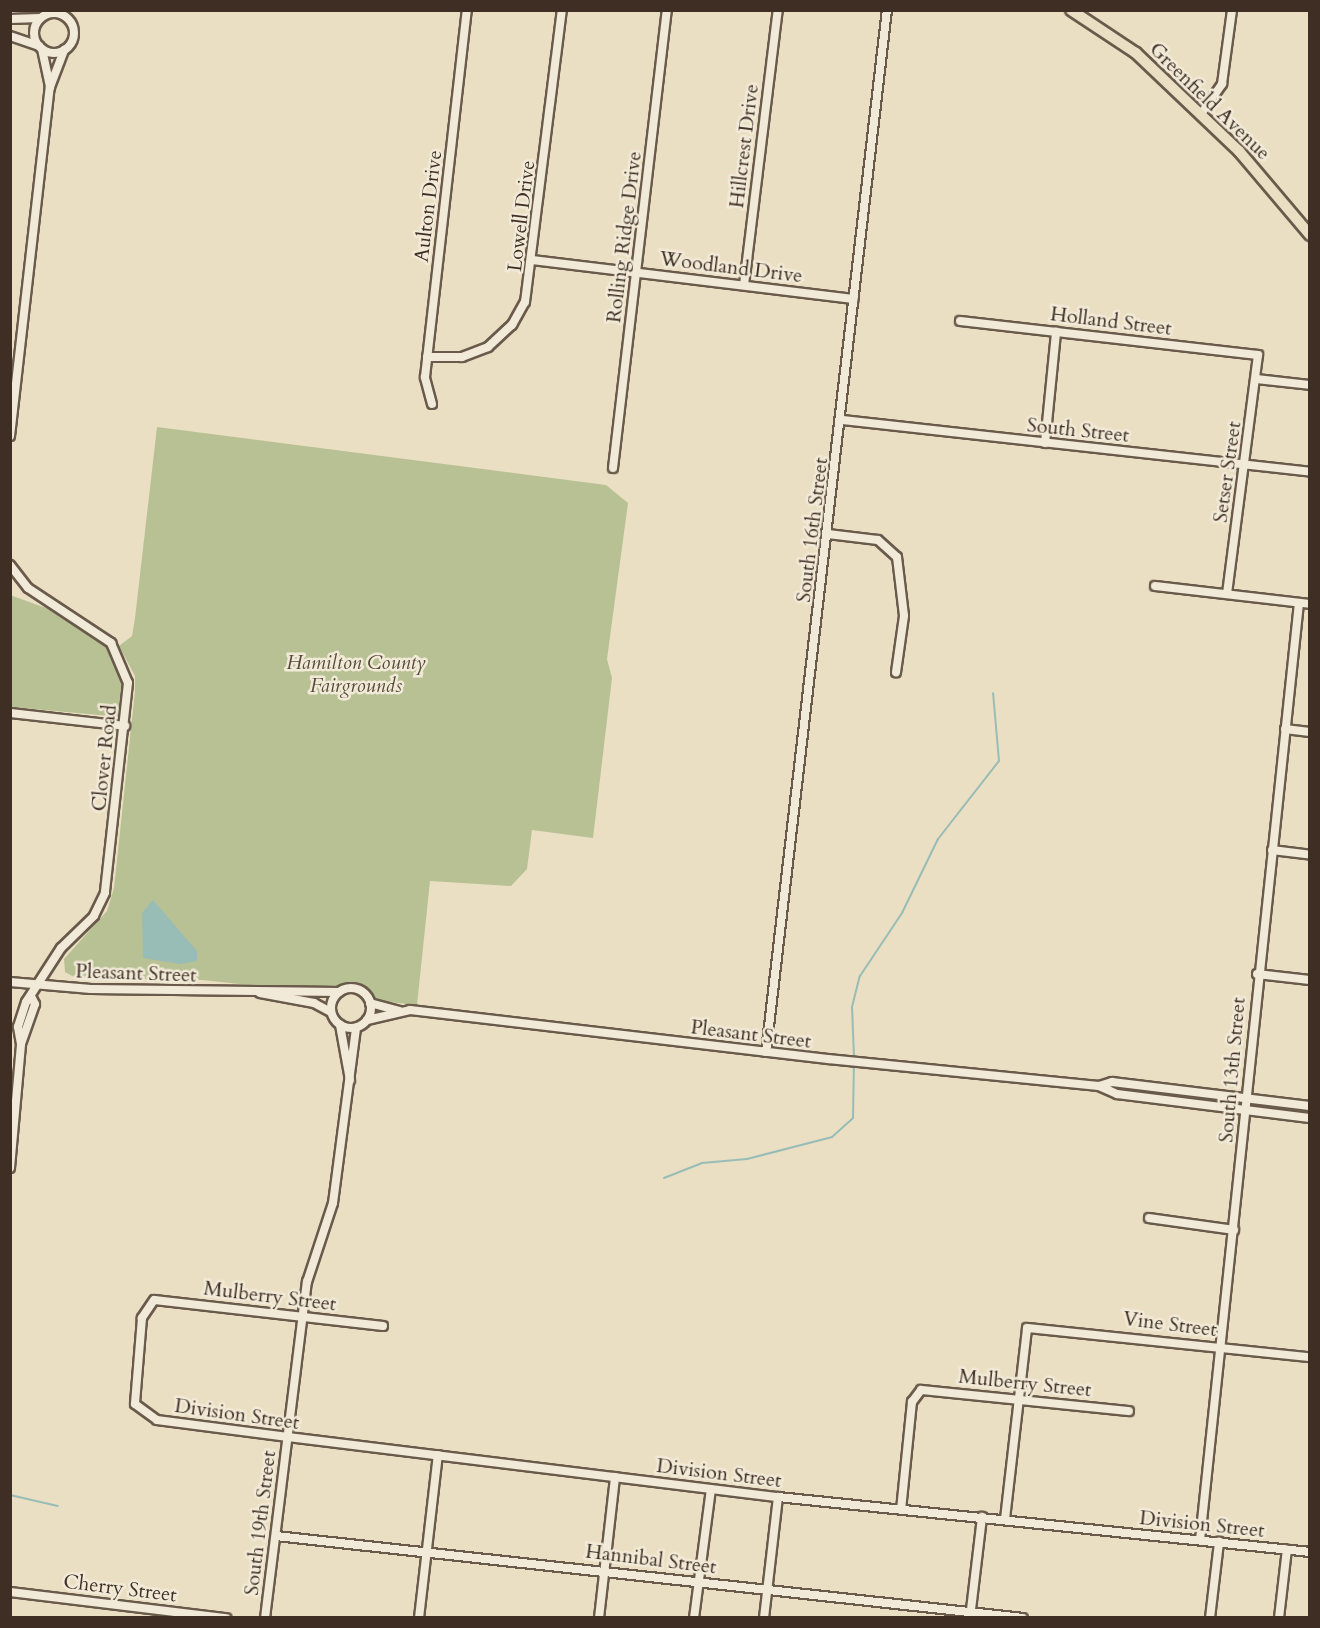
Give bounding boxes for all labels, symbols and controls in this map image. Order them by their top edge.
street label: Greenfield Avenue [1144,37,1276,165]
street label: Hillcrest Drive [724,83,764,209]
street label: Aulton Drive [409,149,447,263]
street label: Rolling Ridge Drive [602,150,646,324]
street label: Lowell Drive [502,159,540,273]
street label: Woodland Drive [658,246,804,288]
street label: Holland Street [1049,302,1173,340]
street label: South Street [1026,413,1130,447]
street label: Setser Street [1208,420,1246,524]
street label: South 16th Street [791,456,833,604]
park label: Hamilton County Fairgrounds [286,651,426,698]
street label: Clover Road [86,704,122,812]
street label: Pleasant Street [75,959,197,987]
street label: South 13th Street [1214,996,1250,1144]
street label: Pleasant Street [689,1015,813,1053]
street label: Mulberry Street [202,1276,338,1316]
street label: Vine Street [1122,1306,1218,1342]
street label: Mulberry Street [957,1364,1093,1402]
street label: Division Street [173,1393,301,1435]
street label: South 19th Street [239,1449,281,1597]
street label: Division Street [655,1453,783,1493]
street label: Division Street [1138,1506,1266,1542]
street label: Hannibal Street [584,1539,718,1579]
street label: Cherry Street [62,1569,178,1607]

